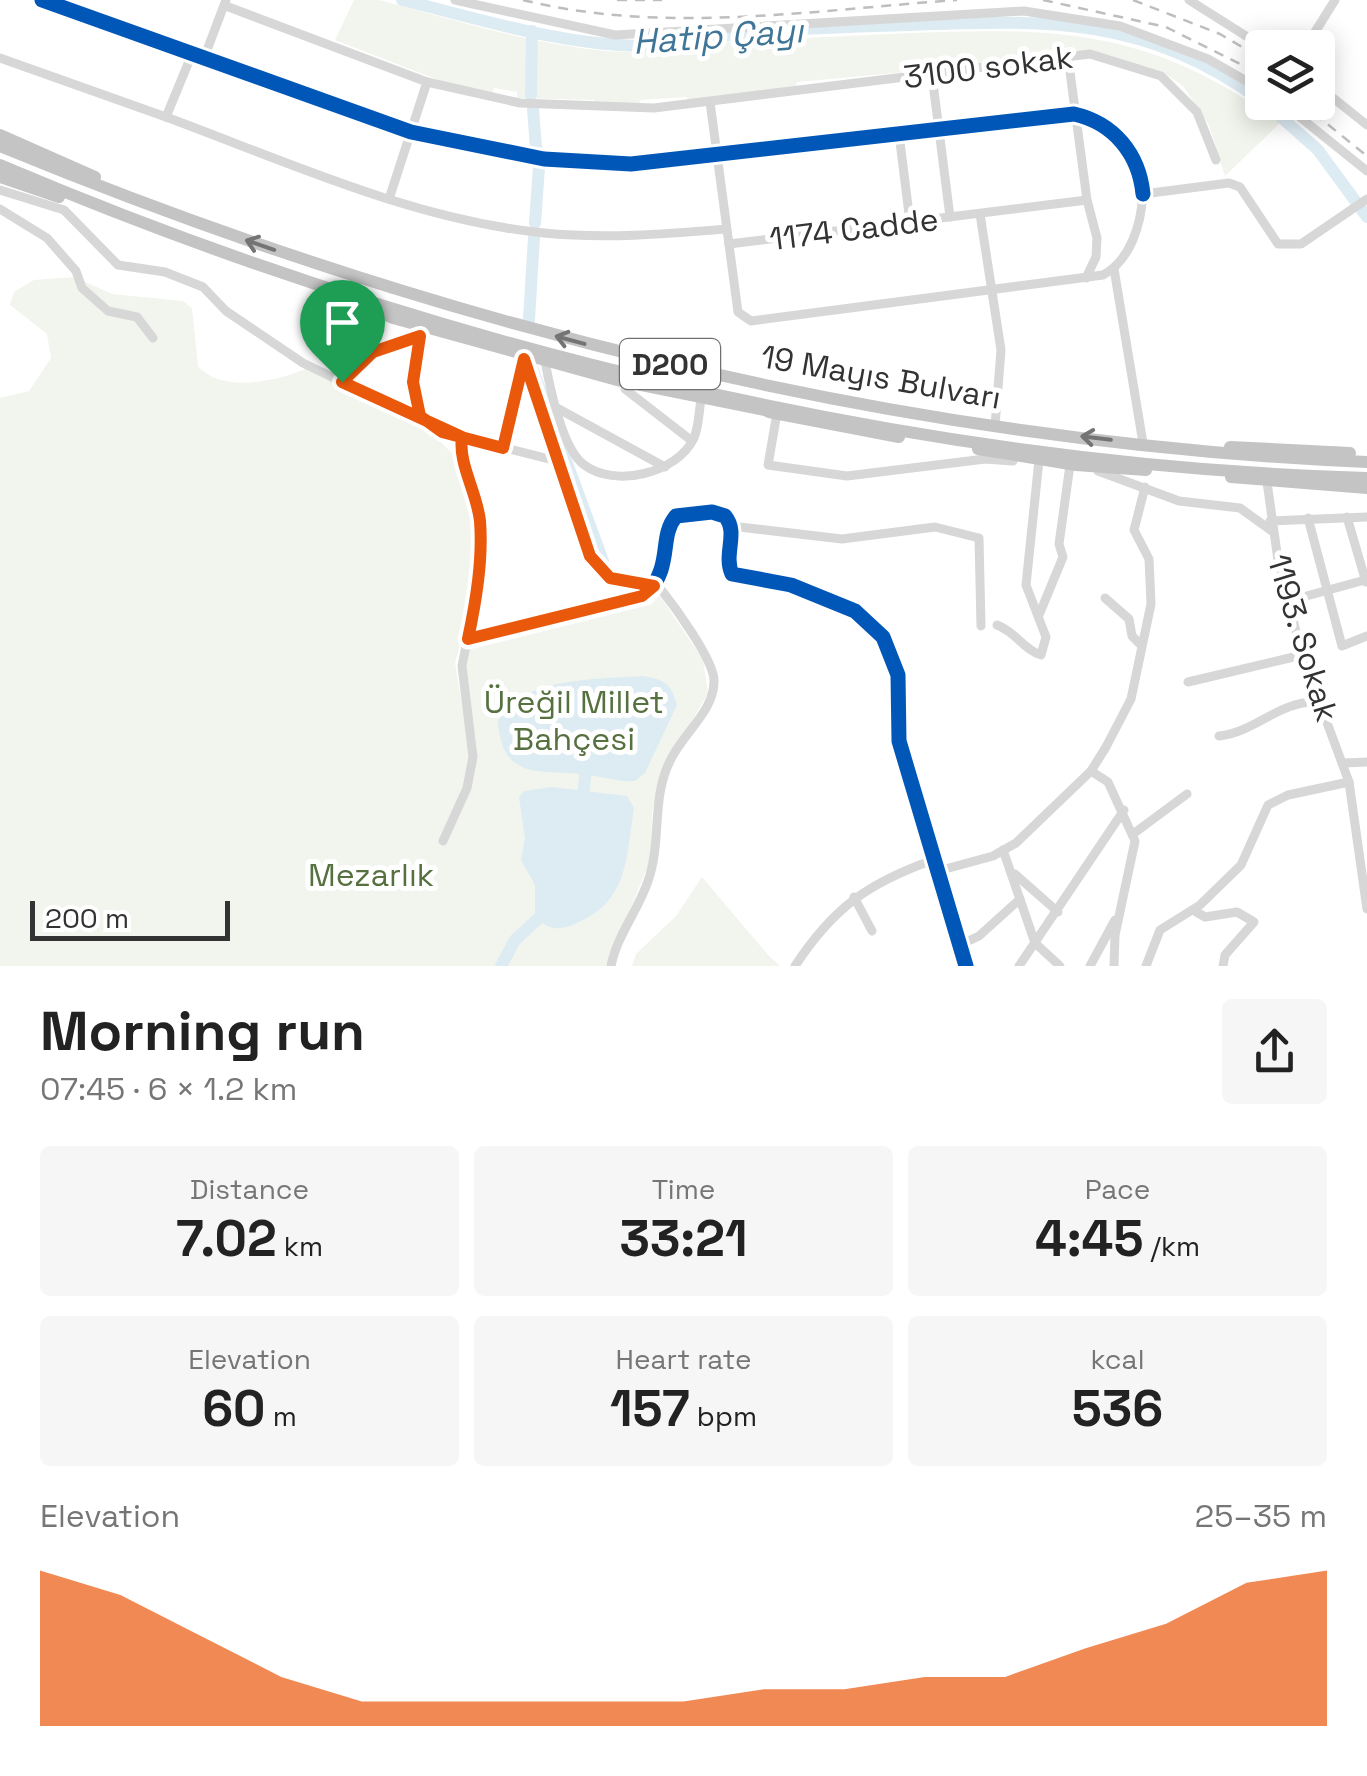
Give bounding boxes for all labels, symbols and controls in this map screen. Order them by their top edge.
water label: Hatip Çayı [632,8,806,64]
map controls [1245,30,1335,120]
button: layers [1245,30,1335,120]
street label: 3100 sokak [901,37,1075,97]
street label: 1174 Cadde [767,199,941,259]
one-way arrow [244,235,276,253]
pin [300,280,385,383]
icon: arrive [315,295,370,350]
one-way arrow [555,329,587,348]
street label: 19 Mayıs Bulvarı [758,336,1004,418]
road number: D200 [620,339,720,389]
one-way arrow [1080,428,1112,447]
street label: 1193. Sokak [1259,550,1347,726]
park label: Üreğil Millet Bahçesi [484,682,664,759]
park label: Mezarlık [308,855,434,895]
scale bar [30,896,230,940]
text: 200 m [45,900,129,936]
text: Morning run [40,996,365,1066]
button: share [1222,999,1327,1104]
text: 07:45 · 6 × 1.2 km [40,1069,297,1109]
text: Distance [190,1171,309,1207]
text: Time [652,1171,715,1207]
text: Pace [1085,1171,1150,1207]
text: 7.02 [176,1207,277,1271]
text: 33:21 [620,1207,748,1271]
text: 4:45 [1035,1207,1143,1271]
text: km [277,1228,323,1264]
text: /km [1143,1228,1200,1264]
text: Elevation [188,1341,311,1377]
text: Heart rate [616,1341,751,1377]
text: kcal [1090,1341,1145,1377]
text: 60 [202,1377,266,1441]
text: 157 [610,1377,690,1441]
text: 536 [1072,1377,1163,1441]
text: m [266,1398,297,1434]
text: bpm [690,1398,757,1434]
text: Elevation [40,1496,180,1536]
text: 25–35 m [1195,1496,1327,1536]

